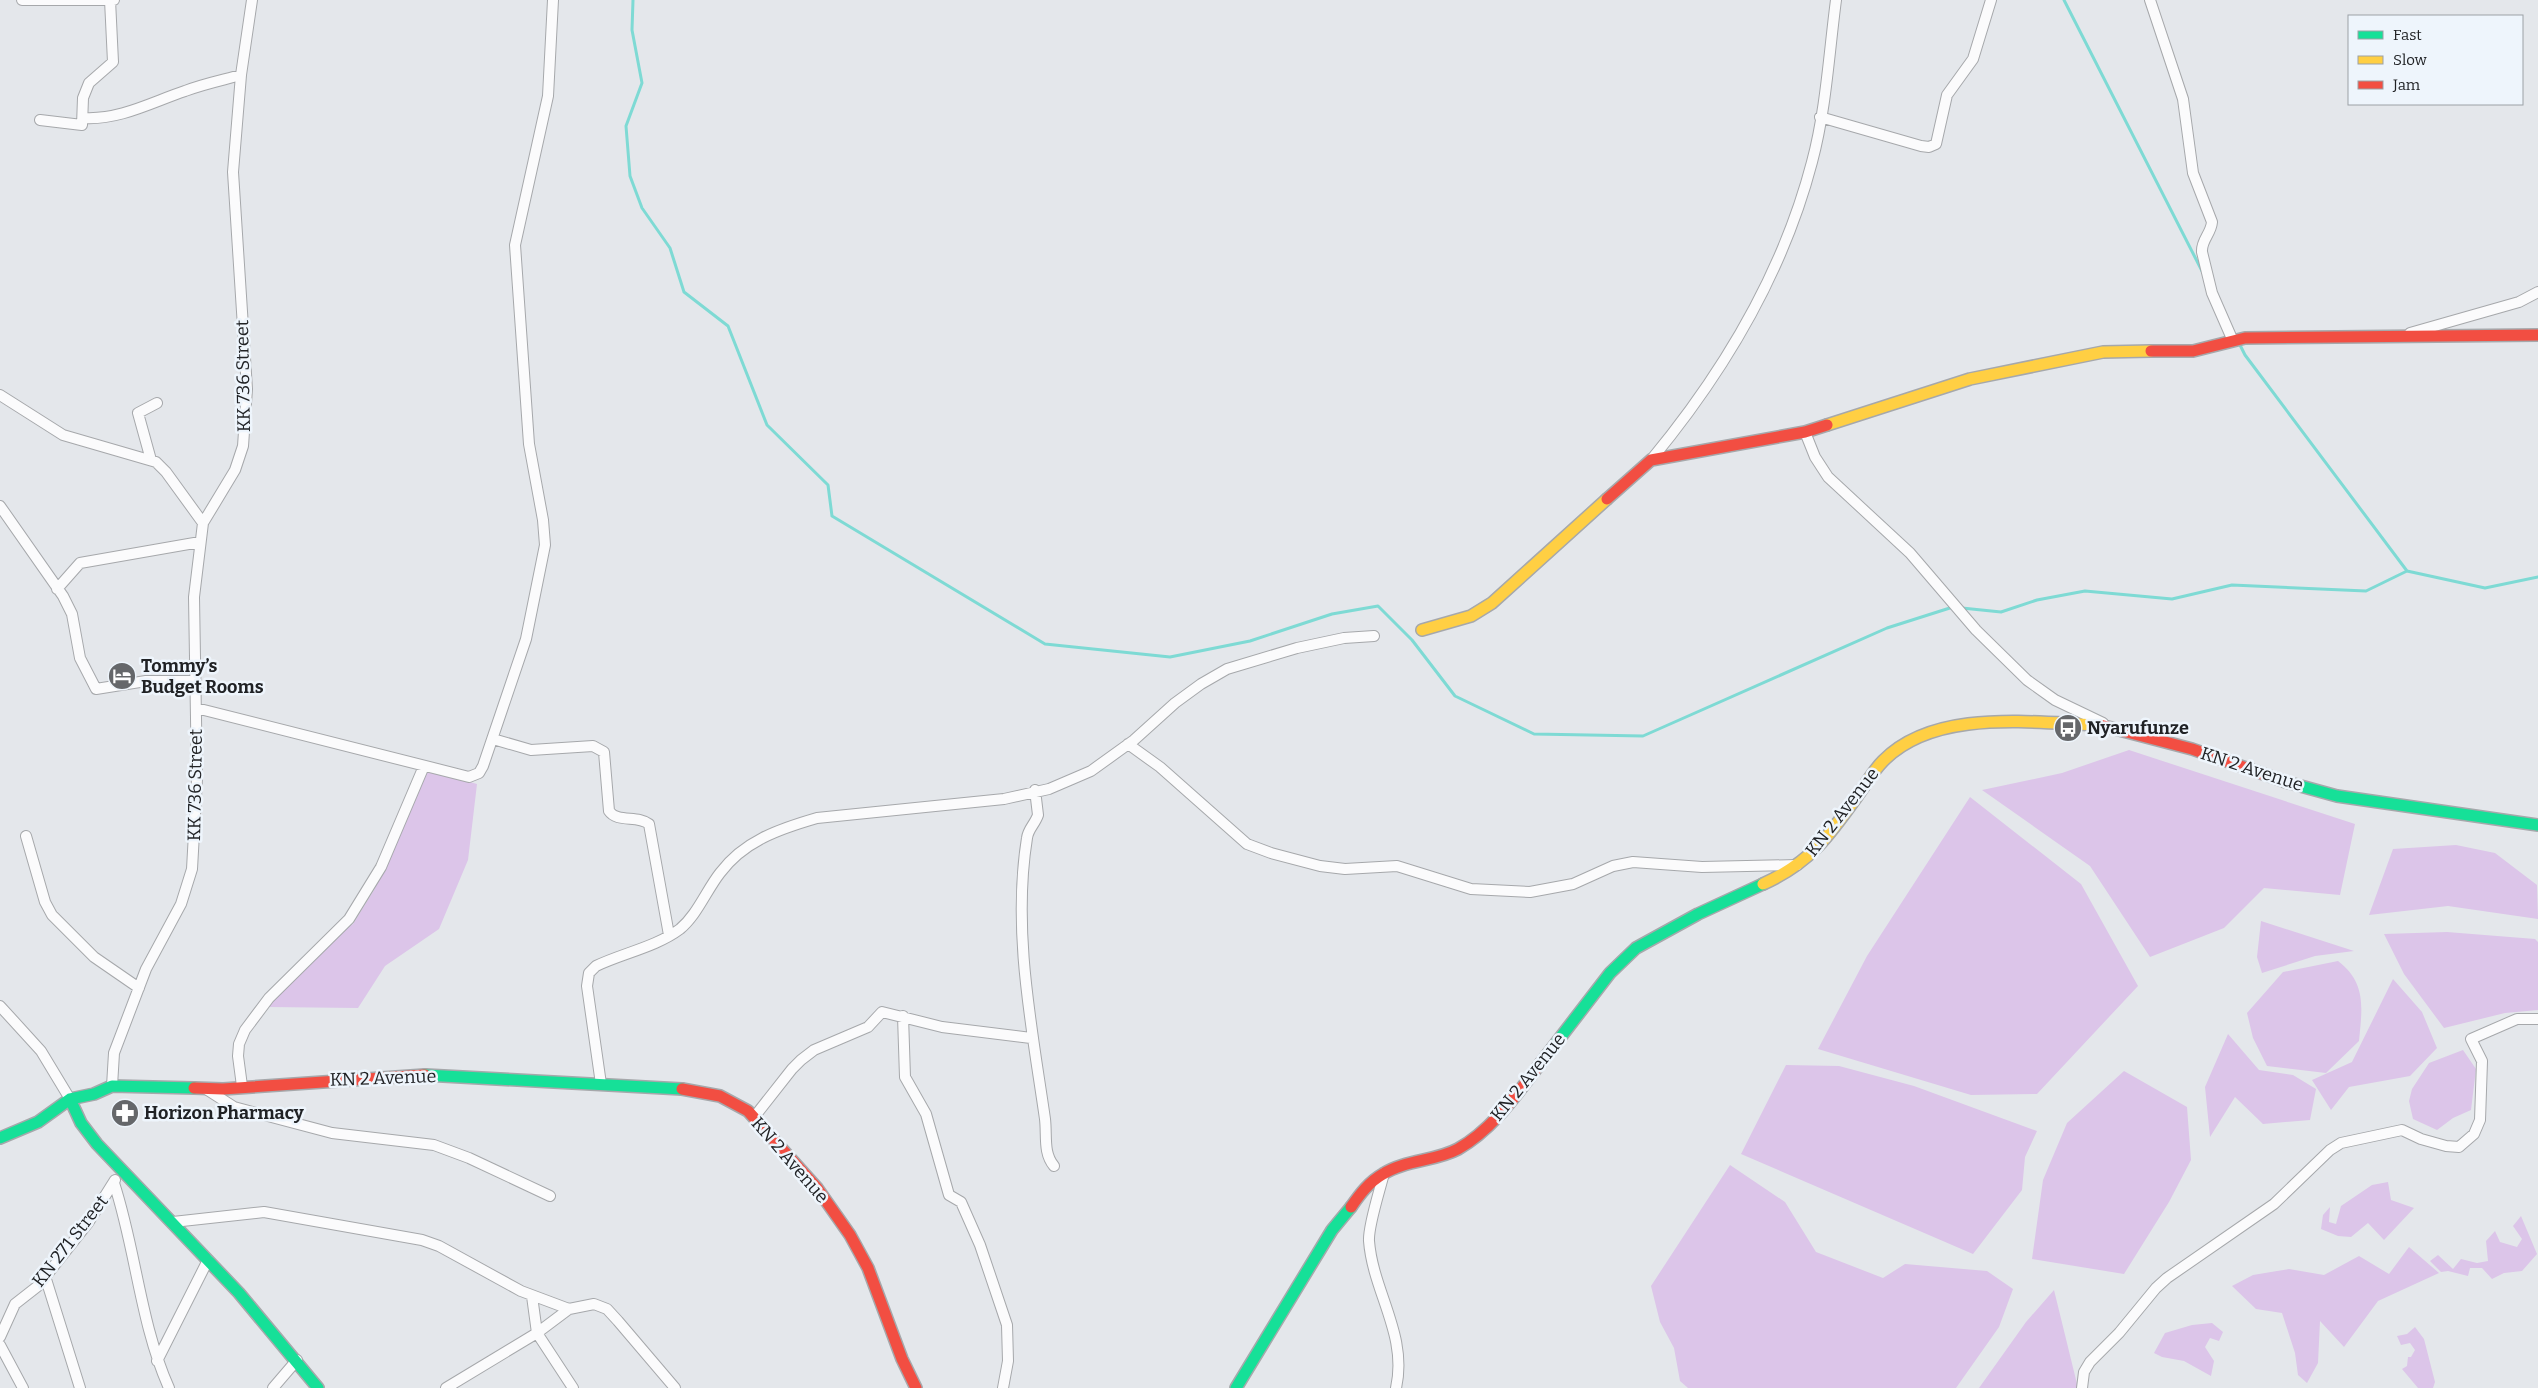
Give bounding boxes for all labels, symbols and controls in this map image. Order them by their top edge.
legend [2348,15,2523,105]
text: Fast [2393,26,2422,44]
text: Slow [2393,51,2428,69]
text: Jam [2392,76,2421,94]
street label: KK 736 Street [231,319,255,432]
place label: Tommy’s Budget Rooms [141,655,264,698]
hotel icon: Tommy’s Budget Rooms [107,661,137,691]
bus stop icon: Nyarufunze [2053,713,2083,743]
place label: Nyarufunze [2087,717,2189,739]
street label: KK 736 Street [183,728,207,841]
street label: KN 2 Avenue [2198,742,2306,796]
street label: KN 2 Avenue [1800,763,1884,861]
street label: KN 2 Avenue [1486,1029,1570,1125]
street label: KN 2 Avenue [329,1065,437,1091]
pharmacy icon: Horizon Pharmacy [110,1098,140,1128]
place label: Horizon Pharmacy [144,1102,305,1124]
street label: KN 2 Avenue [747,1113,833,1207]
street label: KN 271 Street [27,1190,113,1291]

